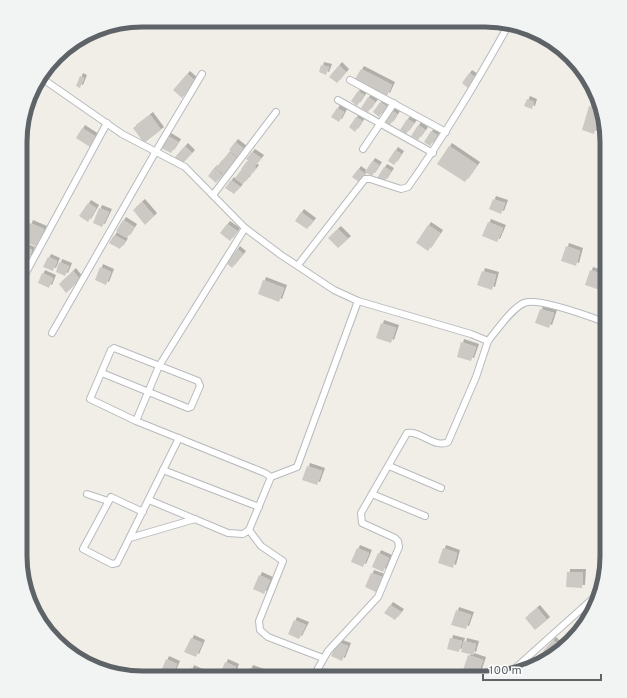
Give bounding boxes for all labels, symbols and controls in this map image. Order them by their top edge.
scale bar [483,656,601,682]
text: 100 m [489,663,522,679]

